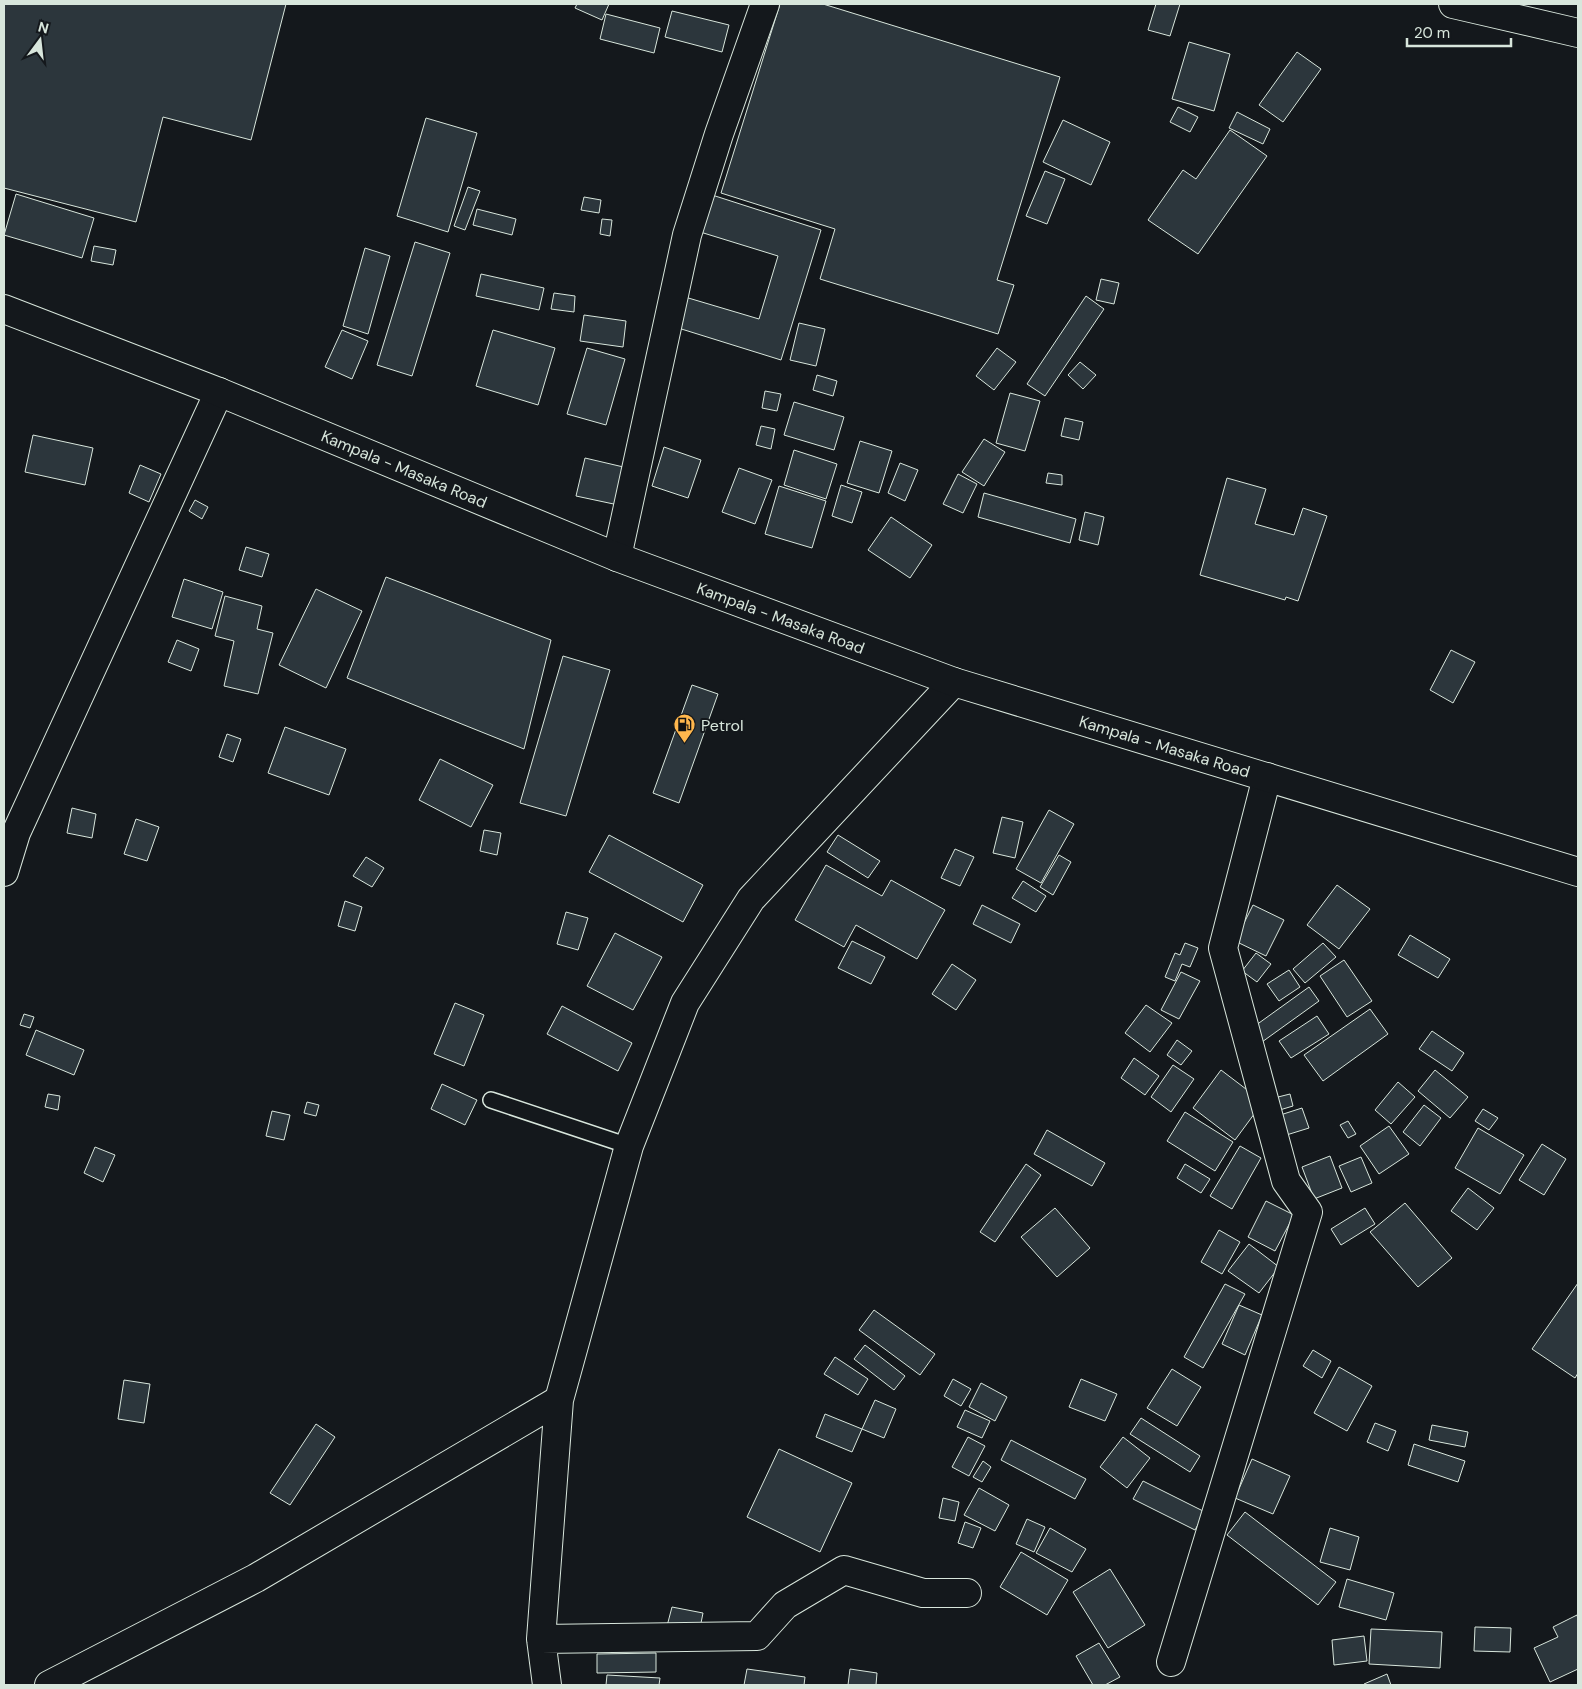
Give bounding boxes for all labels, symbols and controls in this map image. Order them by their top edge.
north arrow [15,15,65,65]
scale bar [1407,15,1511,47]
text: N [36,17,51,37]
text: 20 m [1414,23,1450,43]
street label: Kampala - Masaka Road [318,426,490,513]
street label: Kampala - Masaka Road [694,578,867,659]
street label: Kampala - Masaka Road [1077,711,1253,783]
fuel station icon: Petrol [673,713,697,744]
place label: Petrol [701,715,744,736]

